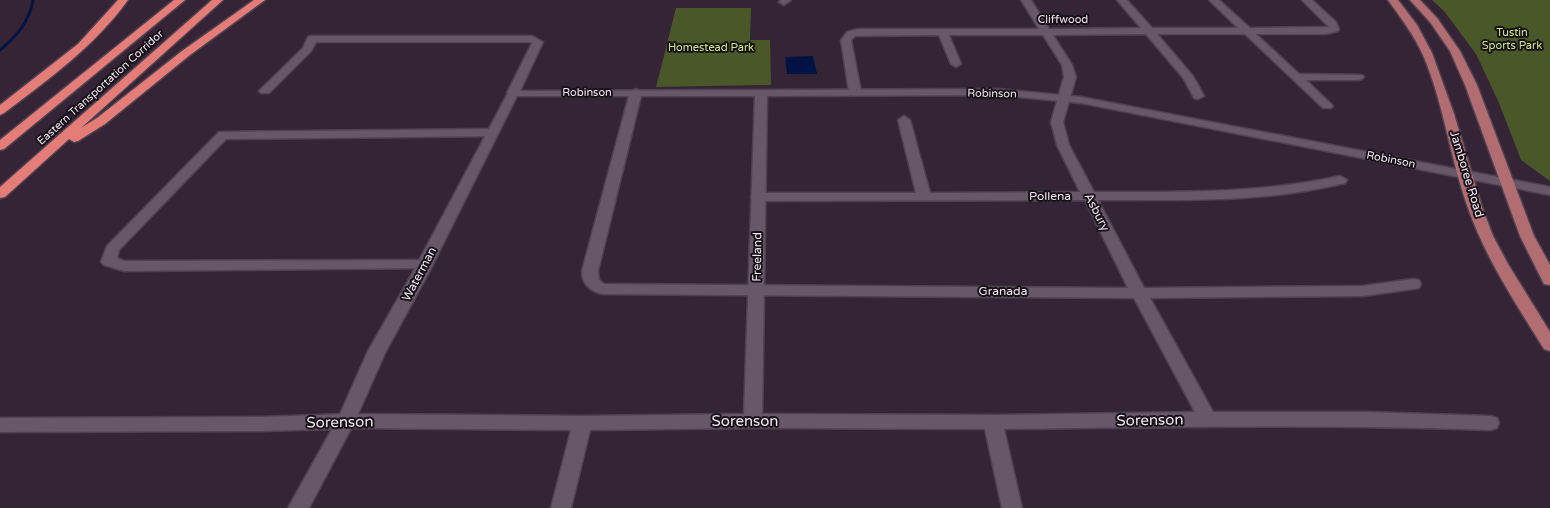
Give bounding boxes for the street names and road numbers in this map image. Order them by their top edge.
street label: Cliffwood [1038,13,1088,26]
street label: Eastern Transportation Corridor [35,27,167,148]
street label: Robinson [562,86,612,99]
street label: Robinson [967,87,1017,100]
street label: Jamboree Road [1447,129,1487,219]
street label: Robinson [1365,148,1416,171]
street label: Pollena [1029,189,1071,203]
street label: Asbury [1082,191,1113,234]
street label: Freeland [750,232,764,282]
street label: Waterman [399,245,439,303]
street label: Granada [979,284,1027,298]
street label: Sorenson [1116,410,1184,430]
street label: Sorenson [306,412,374,432]
street label: Sorenson [712,412,778,430]

